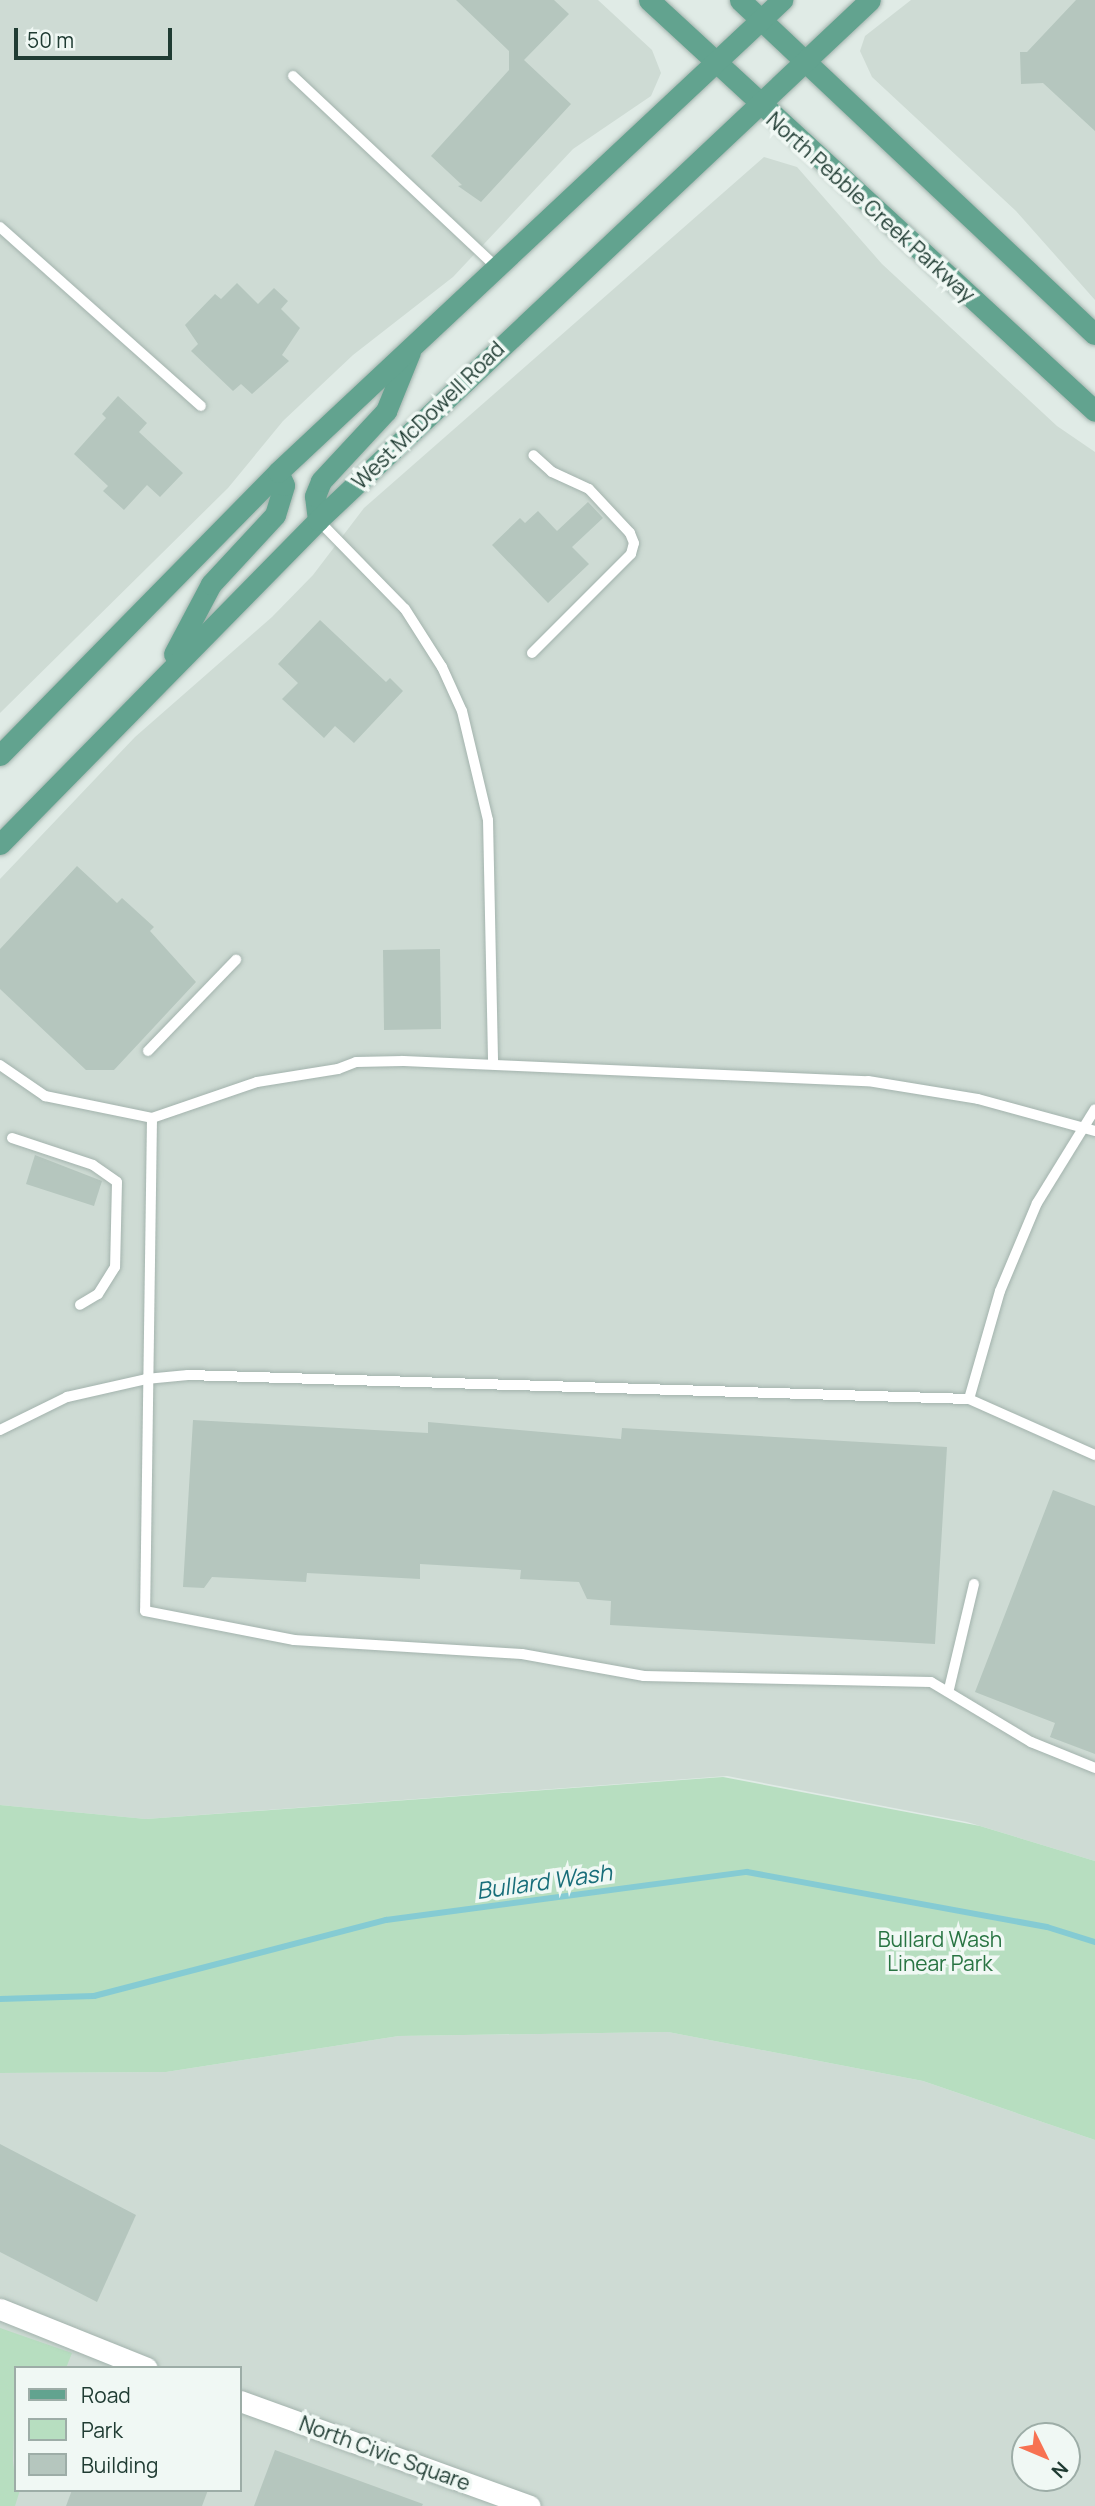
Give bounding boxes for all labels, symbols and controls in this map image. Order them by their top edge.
scale bar [18,14,175,58]
text: 50 m [27,26,74,54]
street label: North Pebble Creek Parkway [762,107,980,307]
street label: West McDowell Road [347,336,509,494]
water label: Bullard Wash [474,1858,614,1904]
park label: Bullard Wash Linear Park [878,1926,1002,1976]
legend [14,2366,242,2492]
text: Road [81,2381,131,2409]
street label: North Civic Square [296,2410,474,2496]
text: Park [81,2416,123,2444]
north arrow [1011,2422,1081,2492]
text: Building [81,2451,158,2479]
text: N [1046,2456,1074,2484]

